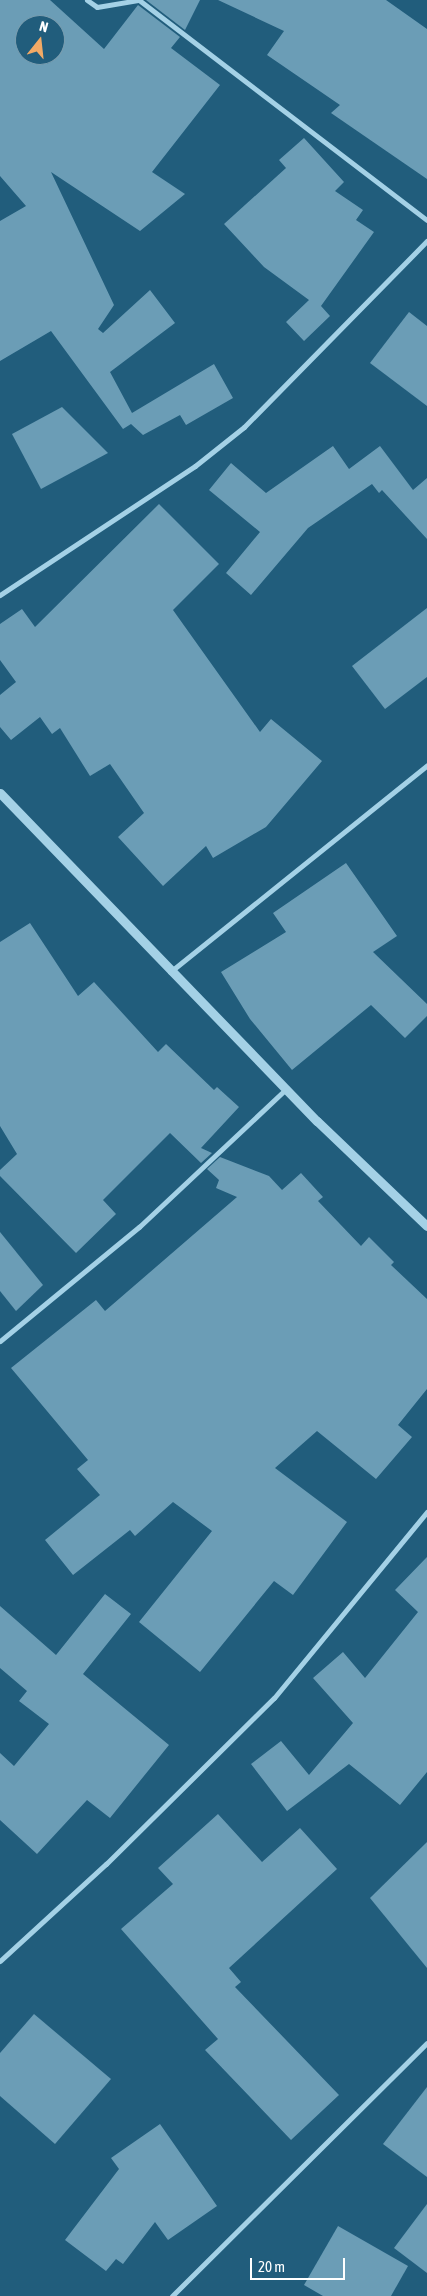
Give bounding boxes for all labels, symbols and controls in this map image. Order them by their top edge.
north arrow [15,15,65,65]
text: N [38,18,50,35]
scale bar [252,2248,347,2280]
text: 20 m [258,2258,285,2275]

